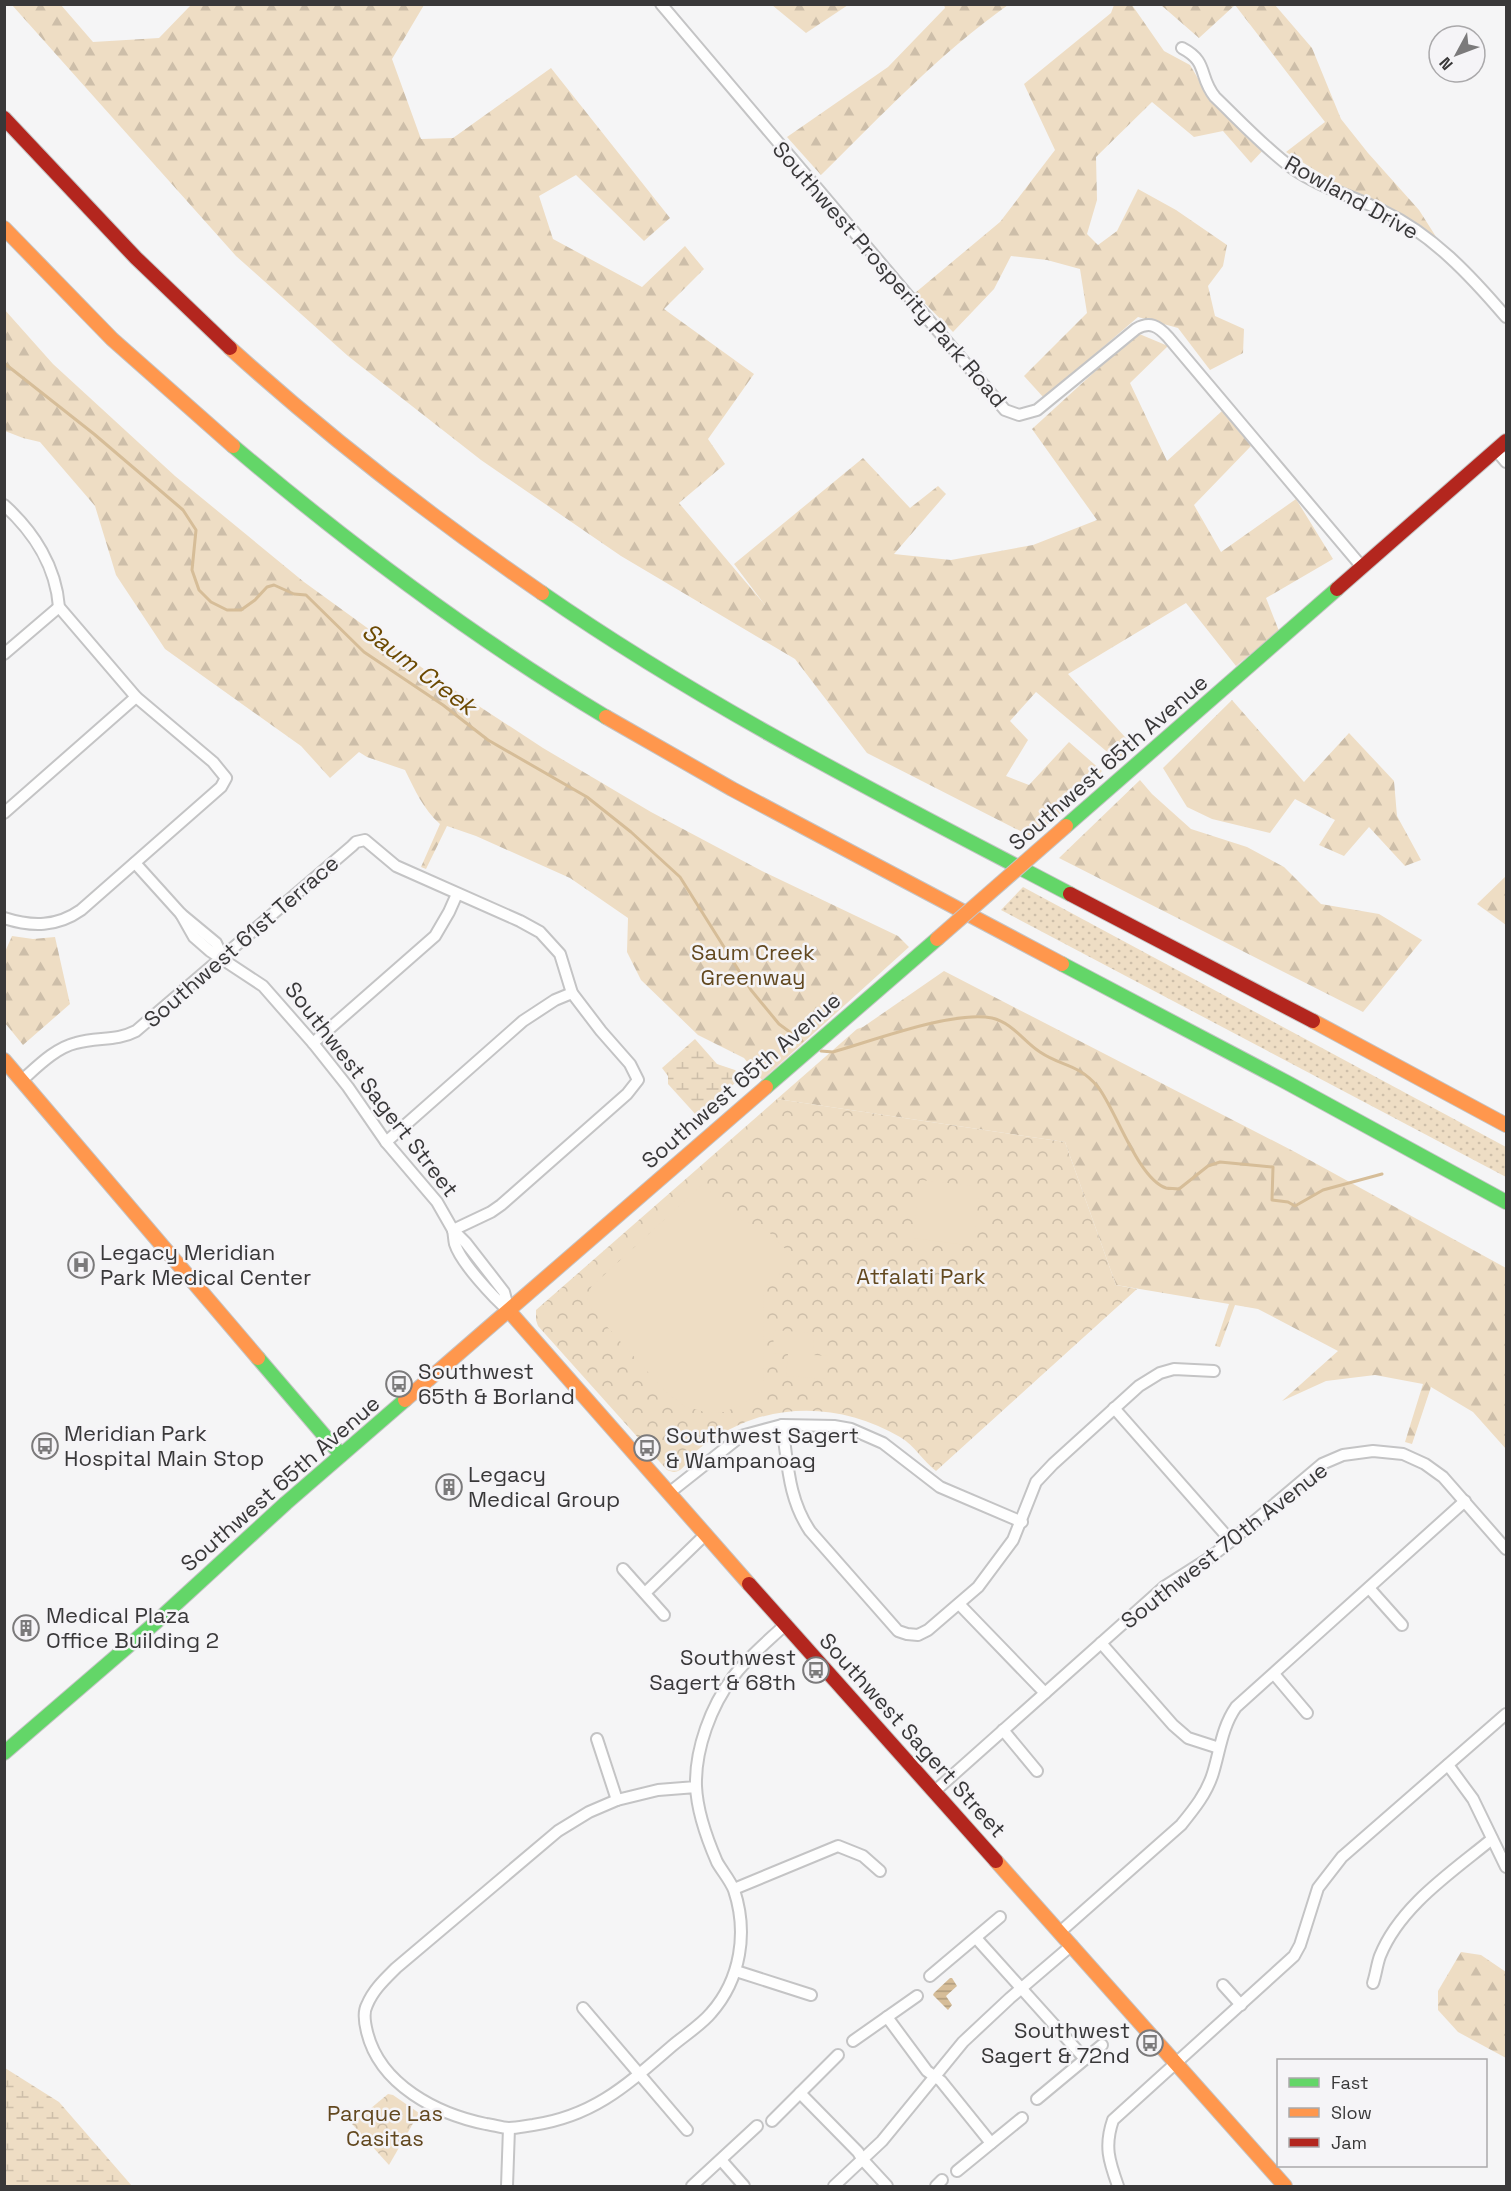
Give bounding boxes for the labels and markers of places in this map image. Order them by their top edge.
place label: Legacy Meridian Park Medical Center [100,1238,311,1291]
hospital icon: Legacy Meridian Park Medical Center [66,1250,96,1280]
place label: Southwest 65th & Borland [418,1357,575,1410]
bus stop icon: Southwest 65th & Borland [384,1369,414,1399]
place label: Meridian Park Hospital Main Stop [64,1419,264,1472]
place label: Southwest Sagert & Wampanoag [666,1421,859,1474]
bus stop icon: Meridian Park Hospital Main Stop [30,1431,60,1461]
bus stop icon: Southwest Sagert & Wampanoag [632,1433,662,1463]
place label: Legacy Medical Group [468,1460,620,1513]
building icon: Legacy Medical Group [434,1472,464,1502]
place label: Medical Plaza Office Building 2 [46,1601,219,1654]
building icon: Medical Plaza Office Building 2 [11,1613,41,1643]
place label: Southwest Sagert & 68th [649,1643,796,1696]
bus stop icon: Southwest Sagert & 68th [801,1655,831,1685]
place label: Southwest Sagert & 72nd [981,2016,1130,2069]
bus stop icon: Southwest Sagert & 72nd [1135,2028,1165,2058]

